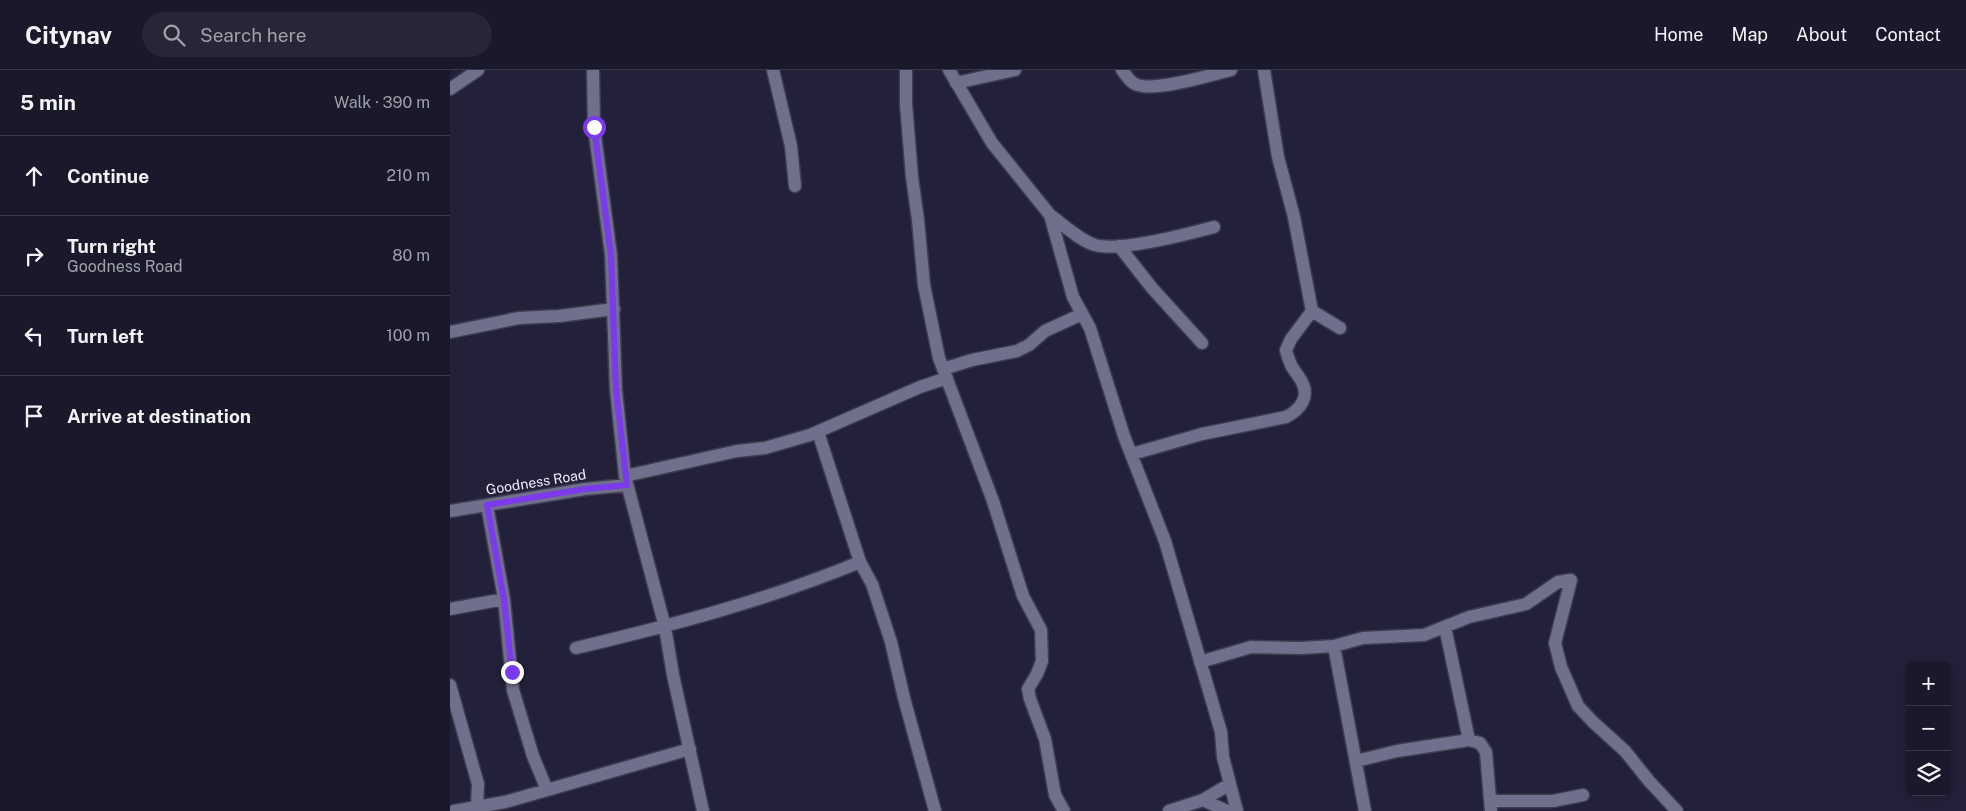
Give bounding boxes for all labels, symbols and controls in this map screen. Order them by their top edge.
search box [142,12,492,57]
text: Citynav [25,21,112,49]
icon: search [160,21,188,49]
text: Search here [200,24,307,46]
text: Home [1654,24,1704,45]
text: Map [1732,24,1768,45]
text: About [1796,24,1847,45]
text: Contact [1875,24,1941,45]
text: 5 min [20,90,76,115]
text: Walk · 390 m [334,93,430,112]
route start [583,116,606,139]
icon: ahead [20,162,48,190]
text: Continue [67,165,149,187]
text: 210 m [386,166,430,185]
text: Turn right [67,235,156,257]
icon: right [20,242,48,270]
text: 80 m [392,246,430,265]
text: Goodness Road [67,257,183,276]
icon: left [20,322,48,350]
text: Turn left [67,325,144,347]
text: 100 m [386,326,430,345]
icon: arrive [20,402,48,430]
text: Arrive at destination [67,405,251,427]
street label: Goodness Road [485,466,587,498]
route end [501,661,524,684]
map controls [1906,661,1951,796]
button: + [1906,661,1951,706]
button: − [1906,706,1951,751]
button: layers [1906,751,1951,796]

